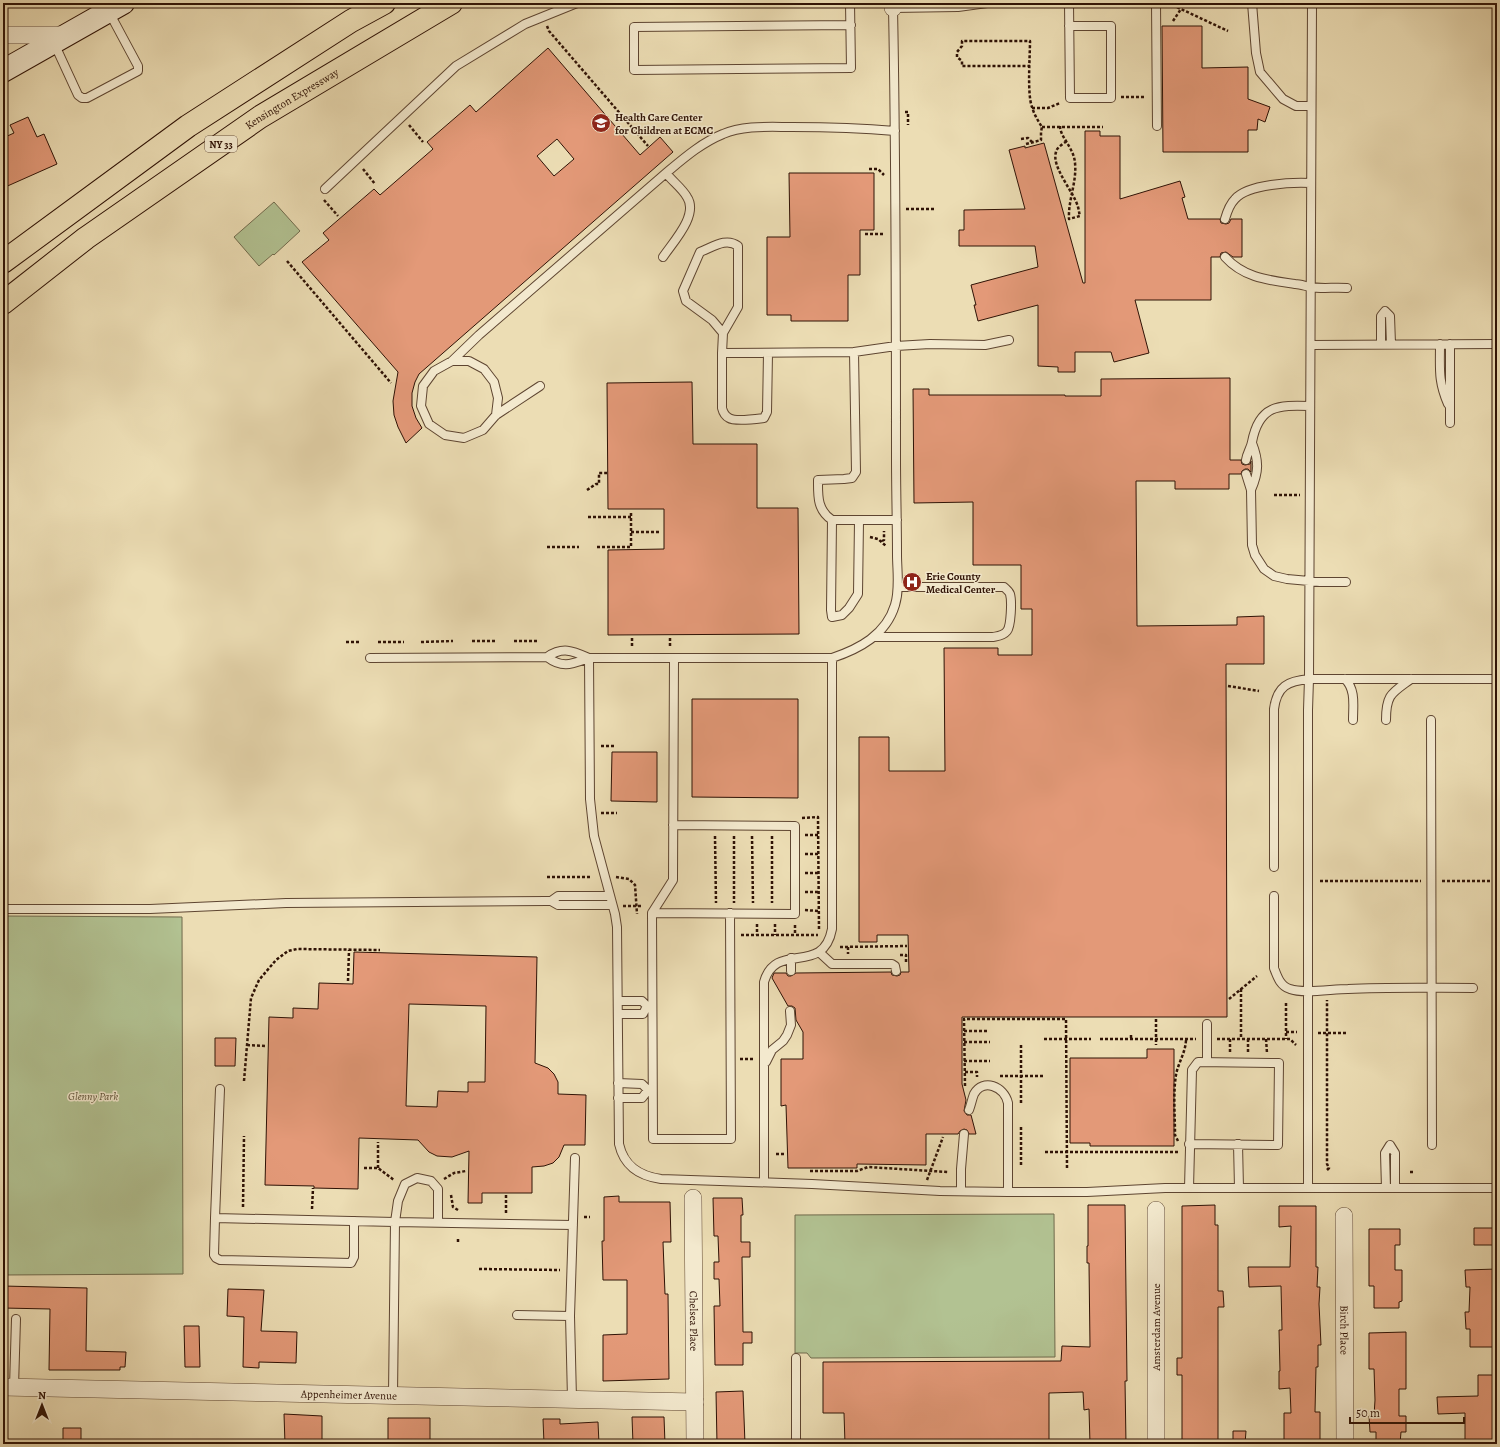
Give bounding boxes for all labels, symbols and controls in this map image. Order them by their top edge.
street label: Kensington Expressway [242,64,341,133]
place label: Health Care Center for Children at ECMC [615,110,713,138]
school or university icon: Health Care Center for Children at ECMC [590,112,612,134]
road number: NY 33 [205,136,237,152]
place label: Erie County Medical Center [926,569,996,597]
hospital icon: Erie County Medical Center [901,571,923,593]
park label: Glenny Park [68,1089,118,1104]
street label: Amsterdam Avenue [1149,1283,1164,1372]
street label: Chelsea Place [686,1291,702,1351]
street label: Birch Place [1337,1305,1352,1355]
north arrow [22,1385,62,1425]
street label: Appenheimer Avenue [300,1386,397,1403]
text: N [38,1388,46,1403]
scale bar [1350,1399,1464,1425]
text: 50 m [1356,1405,1380,1421]

